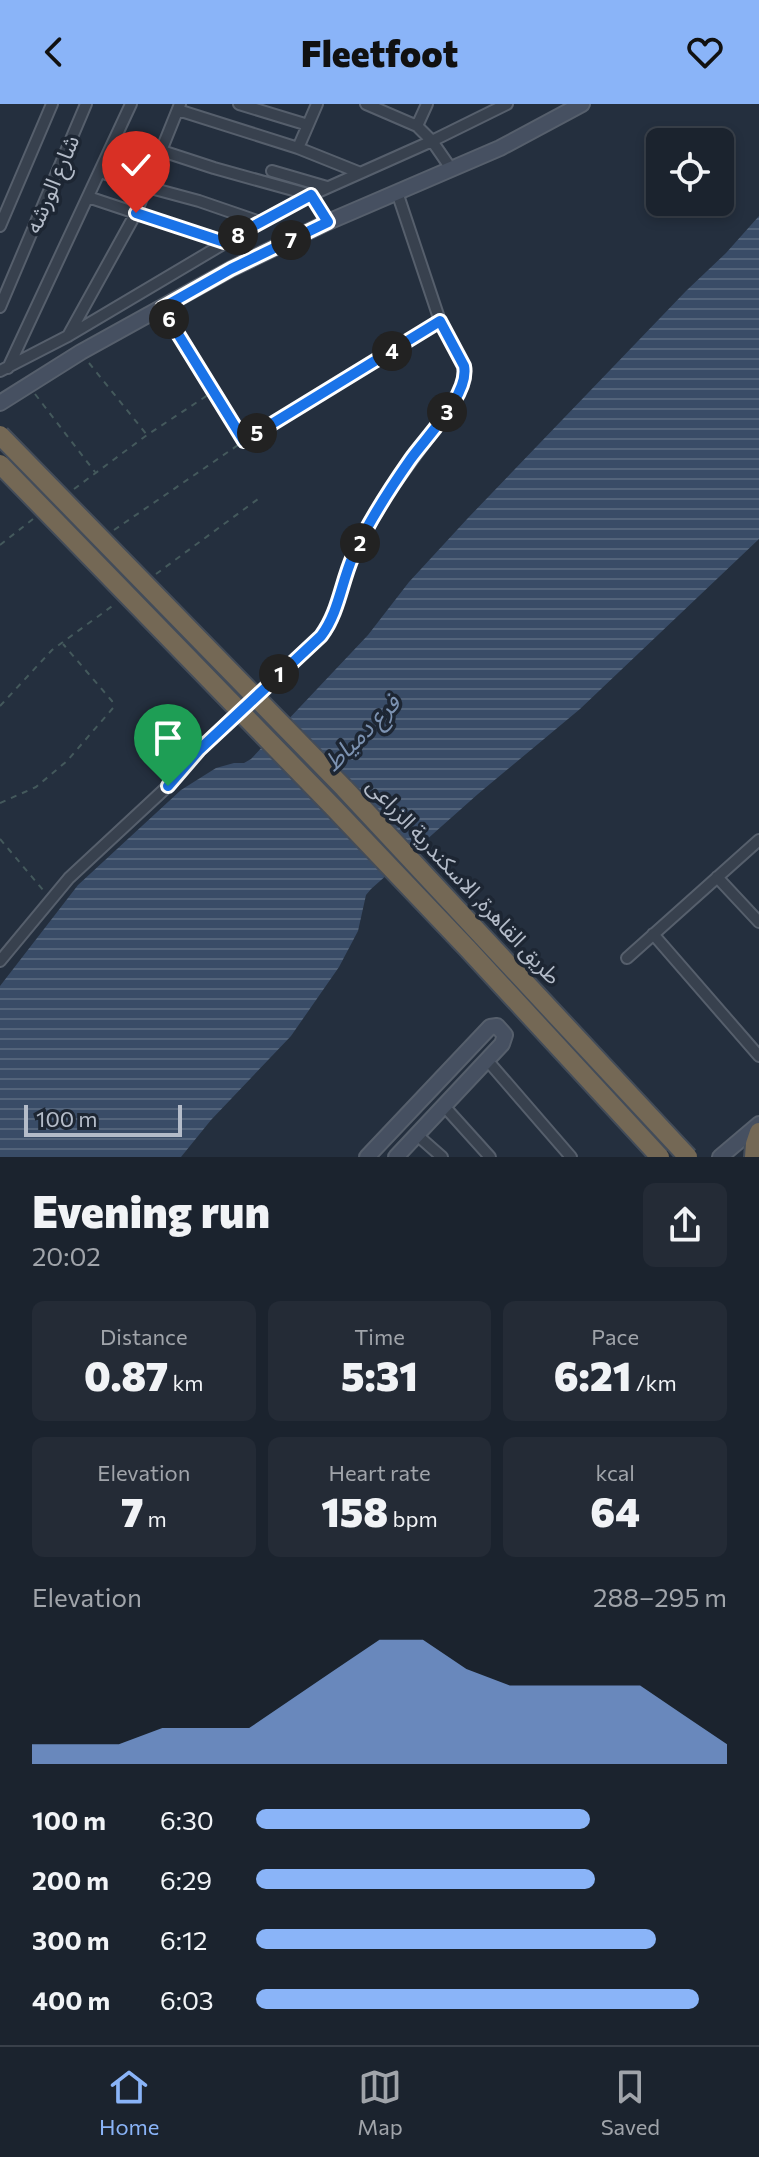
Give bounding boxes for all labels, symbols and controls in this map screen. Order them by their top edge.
icon: back [32,30,76,74]
text: Fleetfoot [301,30,458,74]
icon: heart [683,30,727,74]
map controls [646,128,734,216]
button: locate [646,128,734,216]
street label: شارع الورشه [19,131,88,238]
pin [102,131,170,213]
icon: check [114,143,158,187]
pin: 8 [218,215,258,255]
pin: 7 [271,220,311,260]
text: 8 [231,221,245,248]
text: 7 [285,226,297,253]
pin: 6 [149,299,189,339]
text: 6 [162,305,176,332]
pin: 4 [372,331,412,371]
text: 4 [385,337,399,364]
pin: 3 [427,392,467,432]
text: 3 [441,398,453,425]
pin: 5 [237,413,277,453]
text: 5 [251,419,263,446]
pin: 2 [340,523,380,563]
text: 2 [354,529,366,556]
pin: 1 [259,654,299,694]
text: 1 [274,660,284,687]
water label: فرع دمياط [317,687,410,780]
pin [134,704,202,786]
icon: arrive [146,716,190,760]
street label: طريق القاهرة, الاسكندرية الزراعى [361,772,567,990]
scale bar [24,1101,182,1137]
text: 100 m [36,1105,98,1132]
text: Evening run [32,1183,270,1237]
button: share [643,1183,727,1267]
text: 20:02 [32,1240,101,1271]
text: Distance [100,1323,188,1350]
text: Time [354,1323,405,1350]
text: Pace [591,1323,639,1350]
text: 0.87 [84,1350,168,1399]
text: 5:31 [341,1350,418,1399]
text: 6:21 [554,1350,632,1399]
text: km [168,1369,204,1396]
text: /km [632,1369,677,1396]
text: Elevation [97,1459,190,1486]
text: Heart rate [328,1459,431,1486]
text: kcal [595,1459,635,1486]
text: 7 [121,1486,143,1535]
text: 158 [321,1486,388,1535]
text: 64 [590,1486,640,1535]
text: m [143,1505,167,1532]
text: bpm [388,1505,438,1532]
text: Elevation [32,1581,142,1612]
text: 288–295 m [593,1581,727,1612]
text: 100 m [32,1804,106,1835]
text: 6:30 [160,1804,214,1835]
text: 200 m [32,1864,109,1895]
text: 6:29 [160,1864,212,1895]
text: 300 m [32,1924,109,1955]
text: 6:12 [160,1924,207,1955]
text: 400 m [32,1984,110,2015]
text: 6:03 [160,1984,214,2015]
tab: Home [99,2065,159,2140]
tab: Map [357,2065,403,2140]
tab: Saved [601,2065,660,2140]

